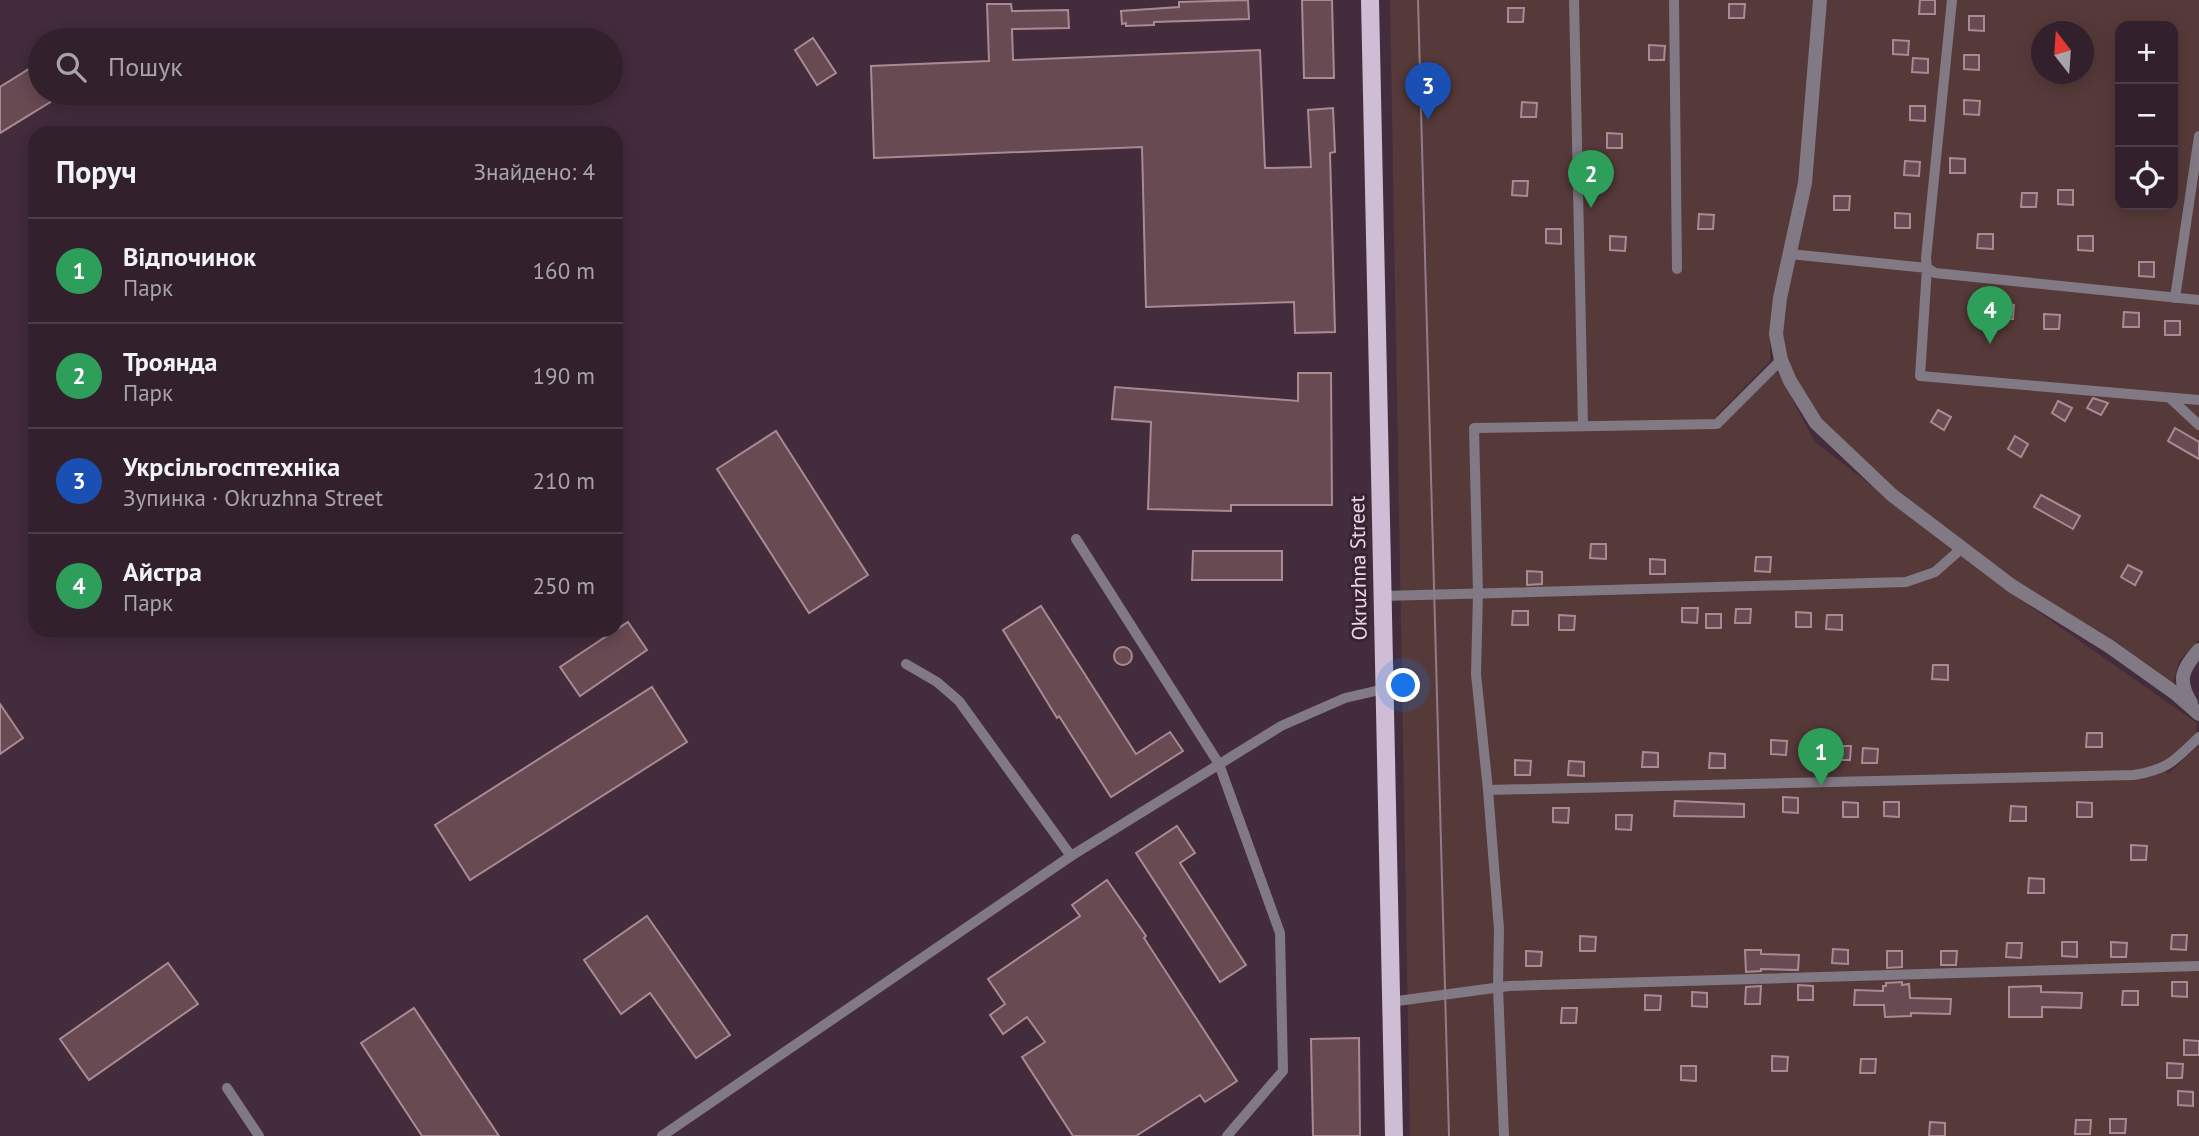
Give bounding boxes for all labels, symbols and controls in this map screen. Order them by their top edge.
north arrow [2031,21,2094,84]
map controls [2115,21,2178,210]
button: + [2115,21,2178,84]
search box [28,28,623,105]
icon: search [52,48,90,86]
text: Пошук [108,50,183,83]
pin: 3 [1405,62,1451,120]
button: − [2115,84,2178,147]
button: locate [2115,147,2178,210]
pin: 2 [1568,150,1614,208]
text: Поруч [56,152,137,191]
text: Знайдено: 4 [474,157,595,186]
text: Відпочинок [123,240,256,273]
text: 1 [72,256,86,285]
text: 160 m [533,256,595,285]
text: Парк [123,273,173,302]
pin: 4 [1967,286,2013,344]
text: Троянда [123,345,217,378]
text: 2 [72,361,86,390]
text: 190 m [533,361,595,390]
text: Парк [123,378,173,407]
text: Укрсільгосптехніка [123,450,340,483]
text: 3 [72,466,86,495]
text: 210 m [533,466,595,495]
text: Зупинка · Okruzhna Street [123,483,383,512]
street label: Okruzhna Street [1343,495,1373,641]
text: Айстра [123,555,202,588]
text: 4 [72,571,86,600]
text: 250 m [533,571,595,600]
text: Парк [123,588,173,617]
your location [1386,668,1420,702]
pin: 1 [1798,728,1844,786]

